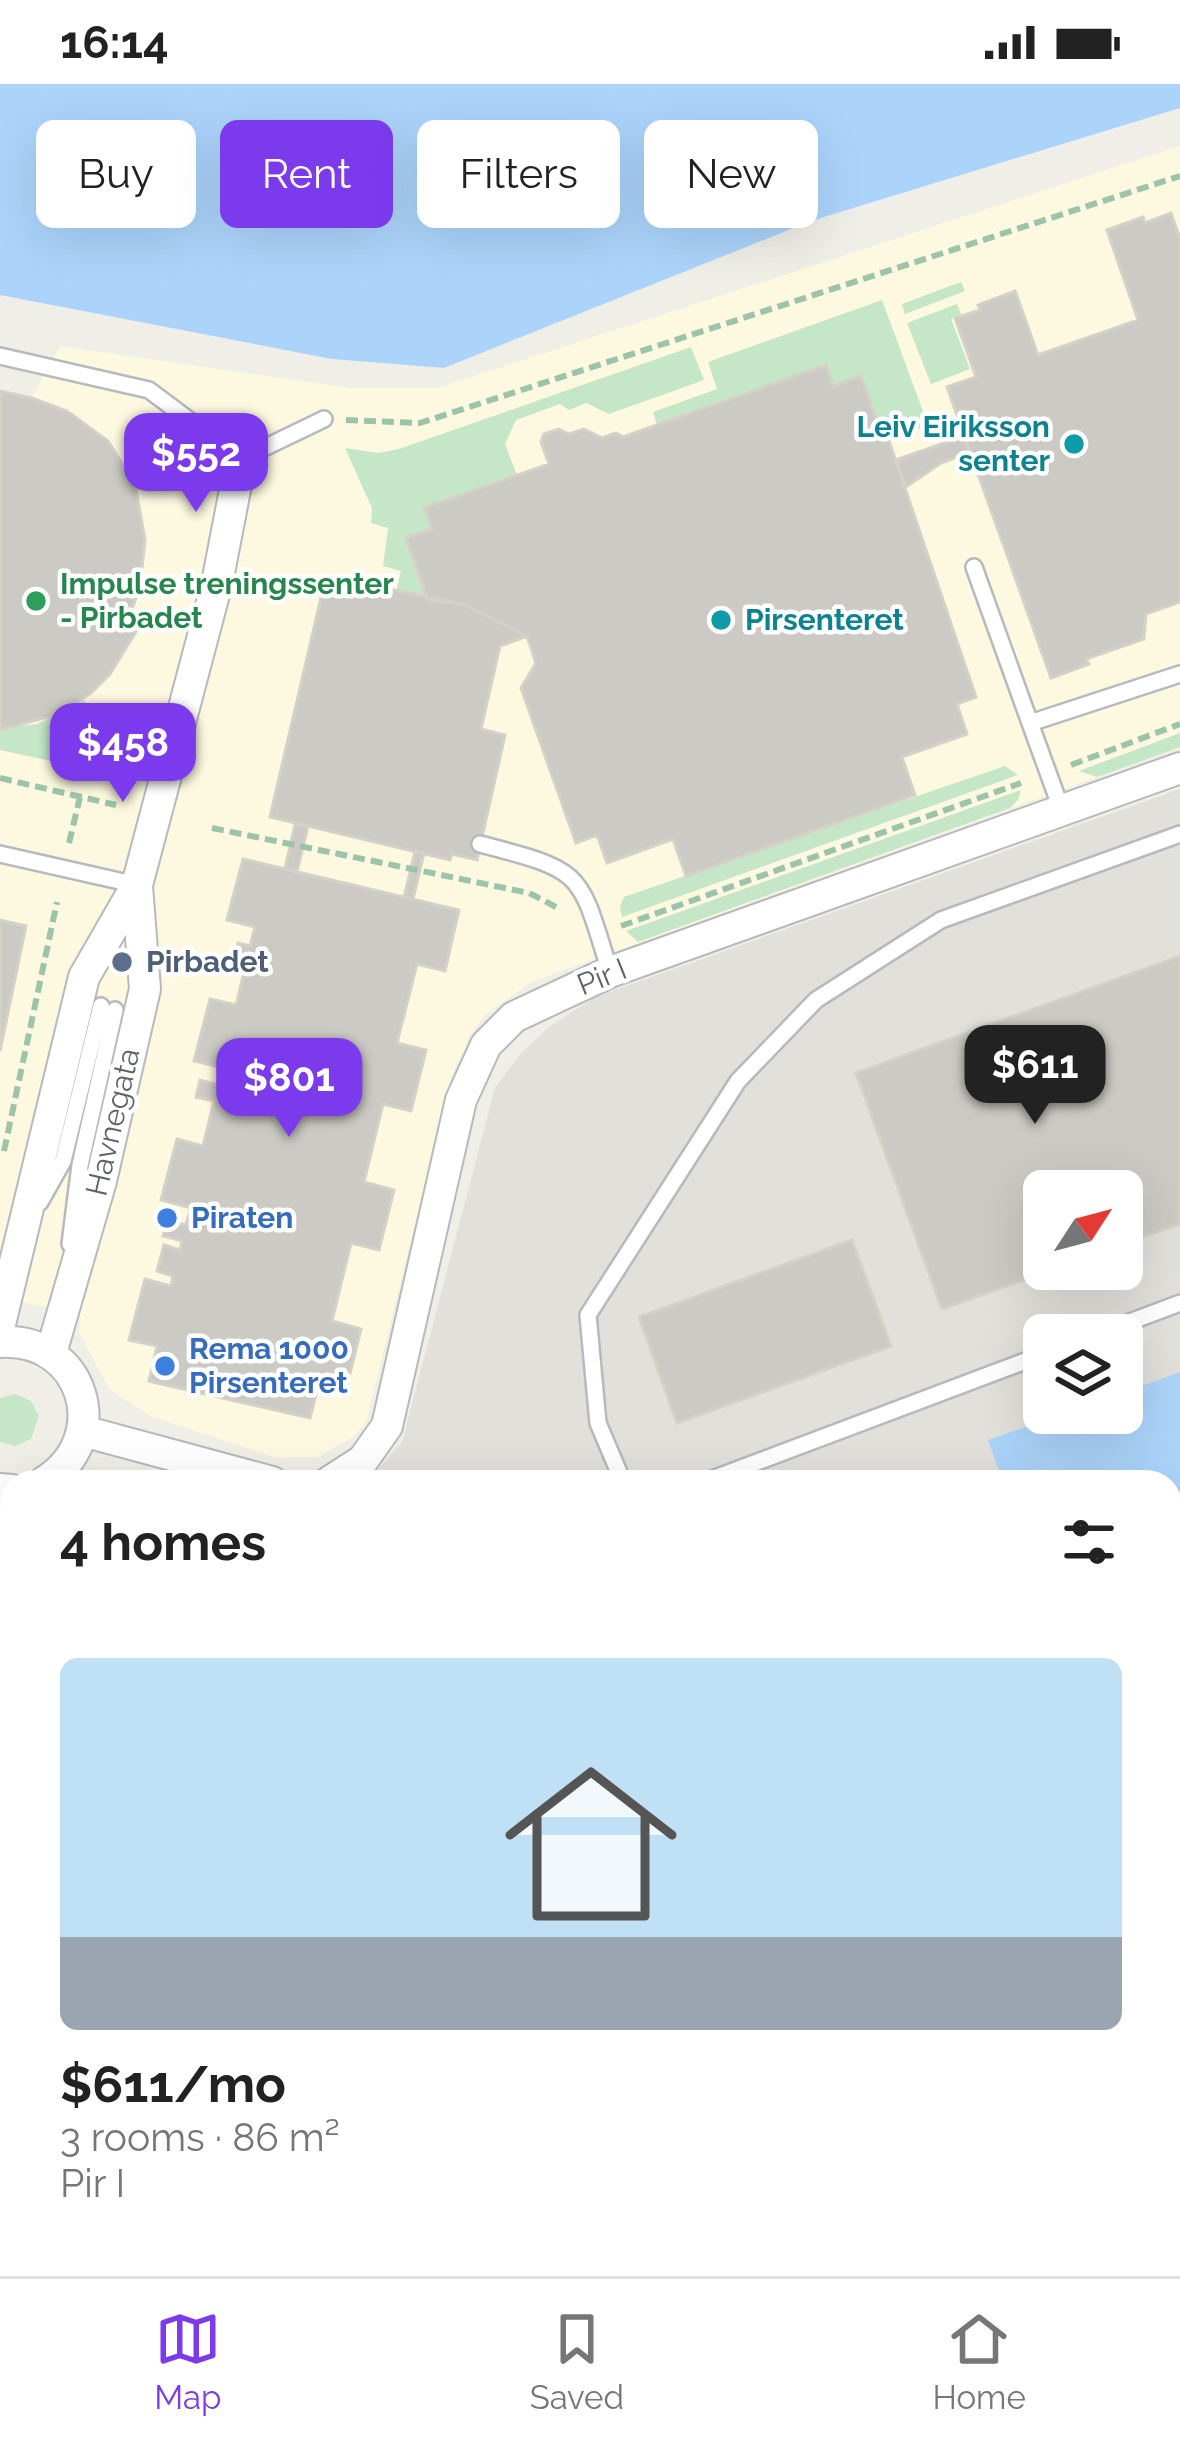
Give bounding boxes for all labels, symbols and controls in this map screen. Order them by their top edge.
text: 16:14 [60,16,169,69]
chip: Buy [36,120,196,228]
chip: Rent [220,120,393,228]
chip: Filters [417,120,620,228]
chip: New [644,120,818,228]
place label: Leiv Eiriksson senter [857,409,1050,478]
pin: $552 [125,413,267,515]
text: $552 [151,429,241,475]
marker: Leiv Eiriksson senter [1061,431,1087,457]
place label: Impulse treningssenter - Pirbadet [60,566,394,635]
marker: Impulse treningssenter - Pirbadet [23,588,49,614]
place label: Pirsenteret [745,602,904,637]
marker: Pirsenteret [708,607,734,633]
pin: $458 [52,703,194,805]
text: $458 [77,719,169,765]
place label: Pirbadet [146,944,269,979]
marker: Pirbadet [109,949,135,975]
street label: Pir I [572,951,632,1002]
pin: $611 [964,1025,1106,1127]
pin: $801 [218,1038,360,1140]
text: $611 [992,1041,1078,1087]
street label: Havnegata [79,1045,146,1199]
text: $801 [243,1054,335,1100]
north arrow [1023,1170,1143,1290]
map controls [1023,1170,1143,1434]
place label: Piraten [191,1200,293,1235]
marker: Piraten [154,1205,180,1231]
button: layers [1023,1314,1143,1434]
place label: Rema 1000 Pirsenteret [189,1331,349,1400]
marker: Rema 1000 Pirsenteret [152,1353,178,1379]
icon: filters [1056,1509,1122,1575]
text: 4 homes [60,1512,266,1572]
icon: home [483,1736,699,1952]
text: $611/mo [60,2054,286,2114]
text: 3 rooms · 86 m² [60,2114,340,2160]
text: Pir I [60,2160,125,2206]
tab: Map [154,2306,221,2417]
tab: Saved [530,2306,624,2417]
tab: Home [932,2306,1026,2417]

